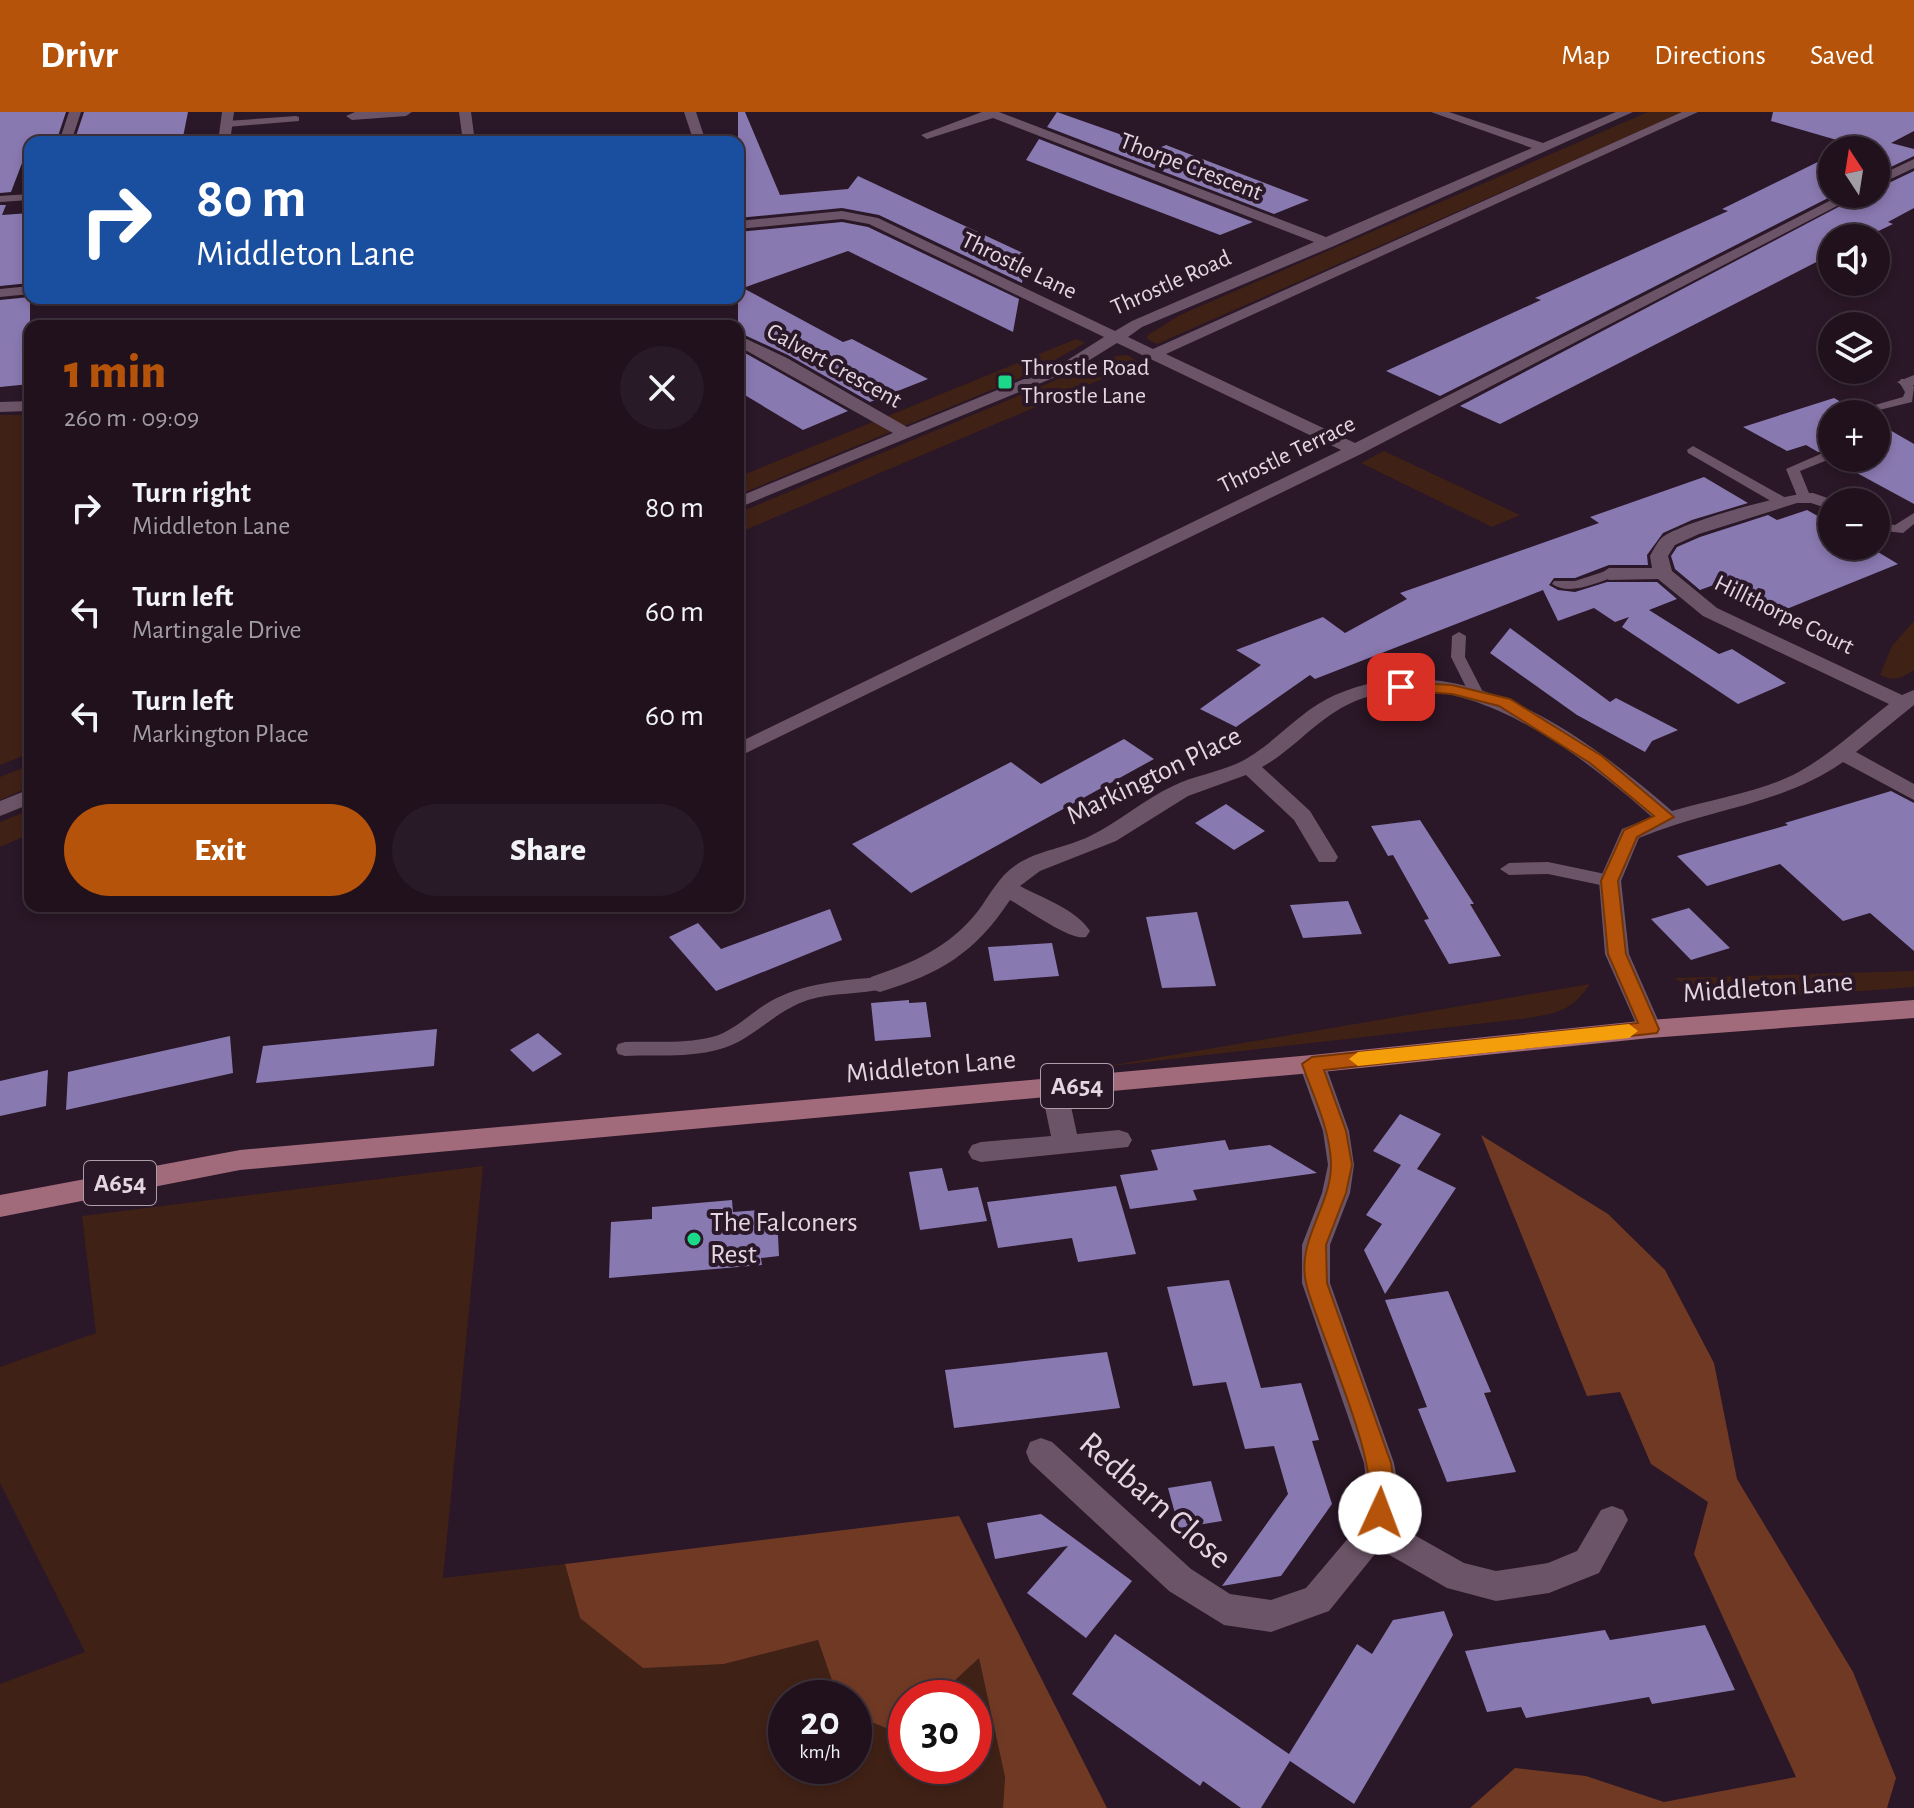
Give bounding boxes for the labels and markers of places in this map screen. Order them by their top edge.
place label: Throstle Road Throstle Lane [1021,356,1150,408]
marker: Throstle Road Throstle Lane [996,373,1014,391]
pin [1367,653,1435,721]
place label: The Falconers Rest [710,1209,858,1269]
marker: The Falconers Rest [685,1230,703,1248]

